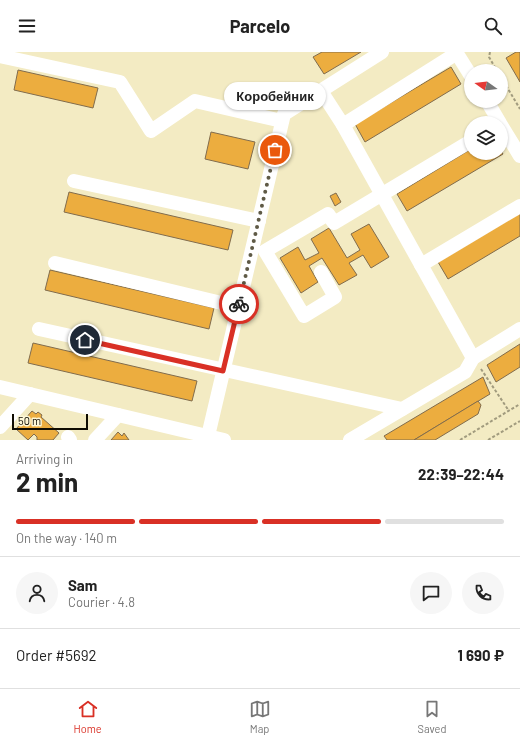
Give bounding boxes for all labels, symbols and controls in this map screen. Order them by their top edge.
icon: menu [16,15,38,37]
text: Parcelo [230,15,290,37]
icon: search [482,15,504,37]
north arrow [464,64,508,108]
map controls [464,64,508,160]
callout: Коробейник [224,82,326,110]
text: Коробейник [236,88,314,104]
button: layers [464,116,508,160]
pin [258,133,292,167]
icon: bag [264,139,286,161]
courier [219,284,259,324]
icon: bike [228,293,250,315]
pin [68,323,102,357]
icon: home [74,329,96,351]
scale bar [12,412,88,431]
text: 50 m [18,414,41,427]
text: Arriving in [16,451,73,467]
text: 22:39–22:44 [418,465,504,483]
text: 2 min [16,466,78,497]
text: On the way · 140 m [16,530,117,546]
button: person [16,572,58,614]
button: chat [410,572,452,614]
button: phone [462,572,504,614]
text: Sam [68,576,97,594]
text: Courier · 4.8 [68,594,135,610]
text: Order #5692 [16,646,97,664]
text: 1 690 ₽ [458,646,504,664]
tab: Home [74,698,102,735]
tab: Map [249,698,271,735]
tab: Saved [418,698,446,735]

